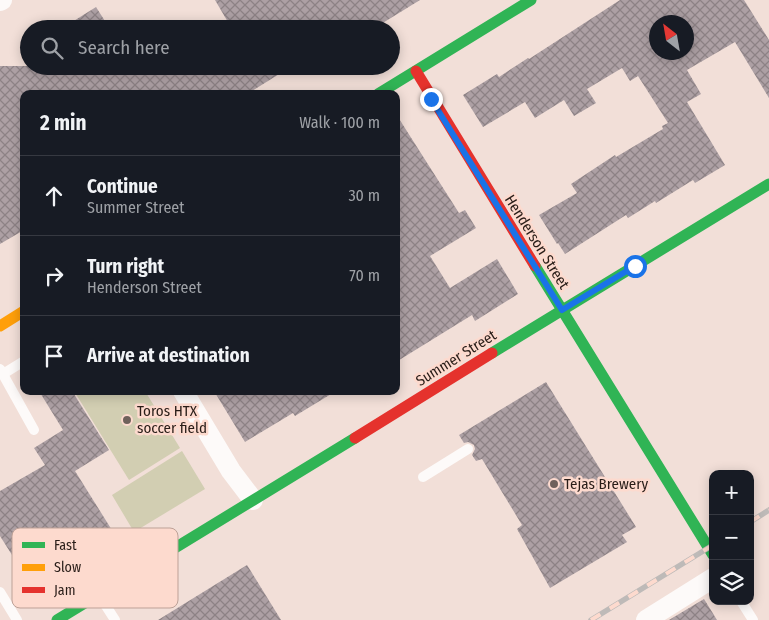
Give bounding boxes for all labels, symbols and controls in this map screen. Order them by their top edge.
north arrow [649,15,694,60]
search box [20,20,400,75]
icon: search [38,34,66,62]
text: Search here [78,36,170,59]
route end [420,88,443,111]
text: 2 min [40,110,87,136]
text: Walk · 100 m [299,113,380,132]
text: Continue [87,175,158,198]
icon: ahead [40,182,68,210]
text: 30 m [348,186,380,205]
street label: Henderson Street [501,192,573,292]
text: Summer Street [87,198,185,217]
text: Turn right [87,255,164,278]
route start [624,255,647,278]
icon: right [40,262,68,290]
text: 70 m [349,266,380,285]
text: Henderson Street [87,278,202,297]
street label: Summer Street [412,326,500,390]
icon: arrive [40,342,68,370]
text: Arrive at destination [87,344,250,367]
place label: Toros HTX soccer field [137,402,207,437]
marker: Toros HTX soccer field [121,414,133,426]
map controls [709,470,754,605]
button: + [709,470,754,515]
place label: Tejas Brewery [564,475,648,493]
marker: Tejas Brewery [548,478,560,490]
button: − [709,515,754,560]
legend [12,528,178,608]
text: Fast [54,537,77,554]
text: Slow [54,559,81,576]
button: layers [709,560,754,605]
text: Jam [54,582,75,599]

